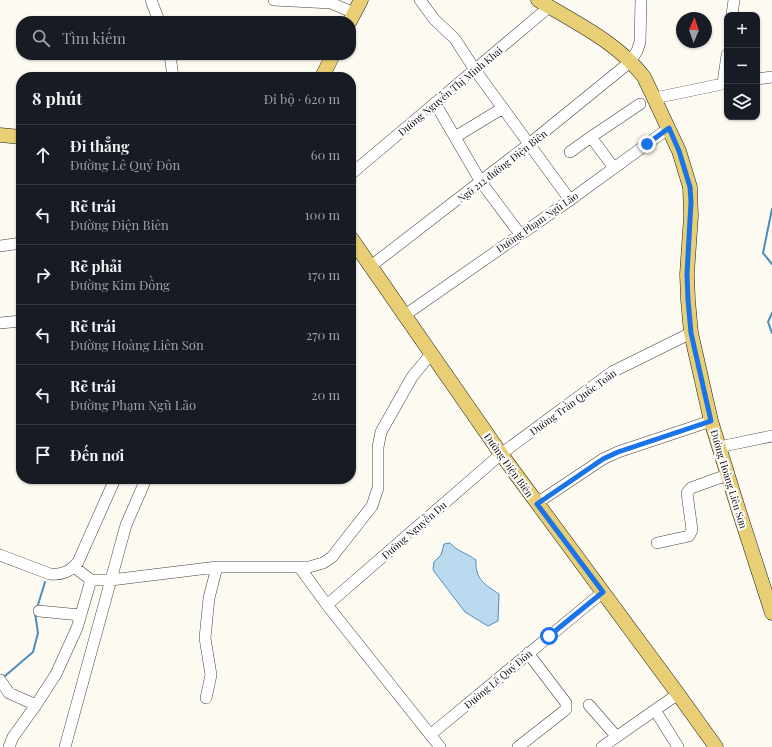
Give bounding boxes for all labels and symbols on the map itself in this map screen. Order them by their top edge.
north arrow [676,12,712,48]
street label: Đường Nguyễn Thị Minh Khai [395,43,505,139]
street label: Ngõ 212 đường Điện Biên [454,127,550,205]
route end [638,135,656,153]
street label: Đường Phạm Ngũ Lão [493,188,581,256]
street label: Đường Trần Quốc Toản [527,366,619,438]
street label: Đường Hoàng Liên Sơn [707,428,751,530]
street label: Đường Điện Biên [481,430,537,500]
street label: Đường Nguyễn Du [379,498,450,562]
route start [540,627,558,645]
street label: Đường Lê Quý Đôn [461,646,535,712]

